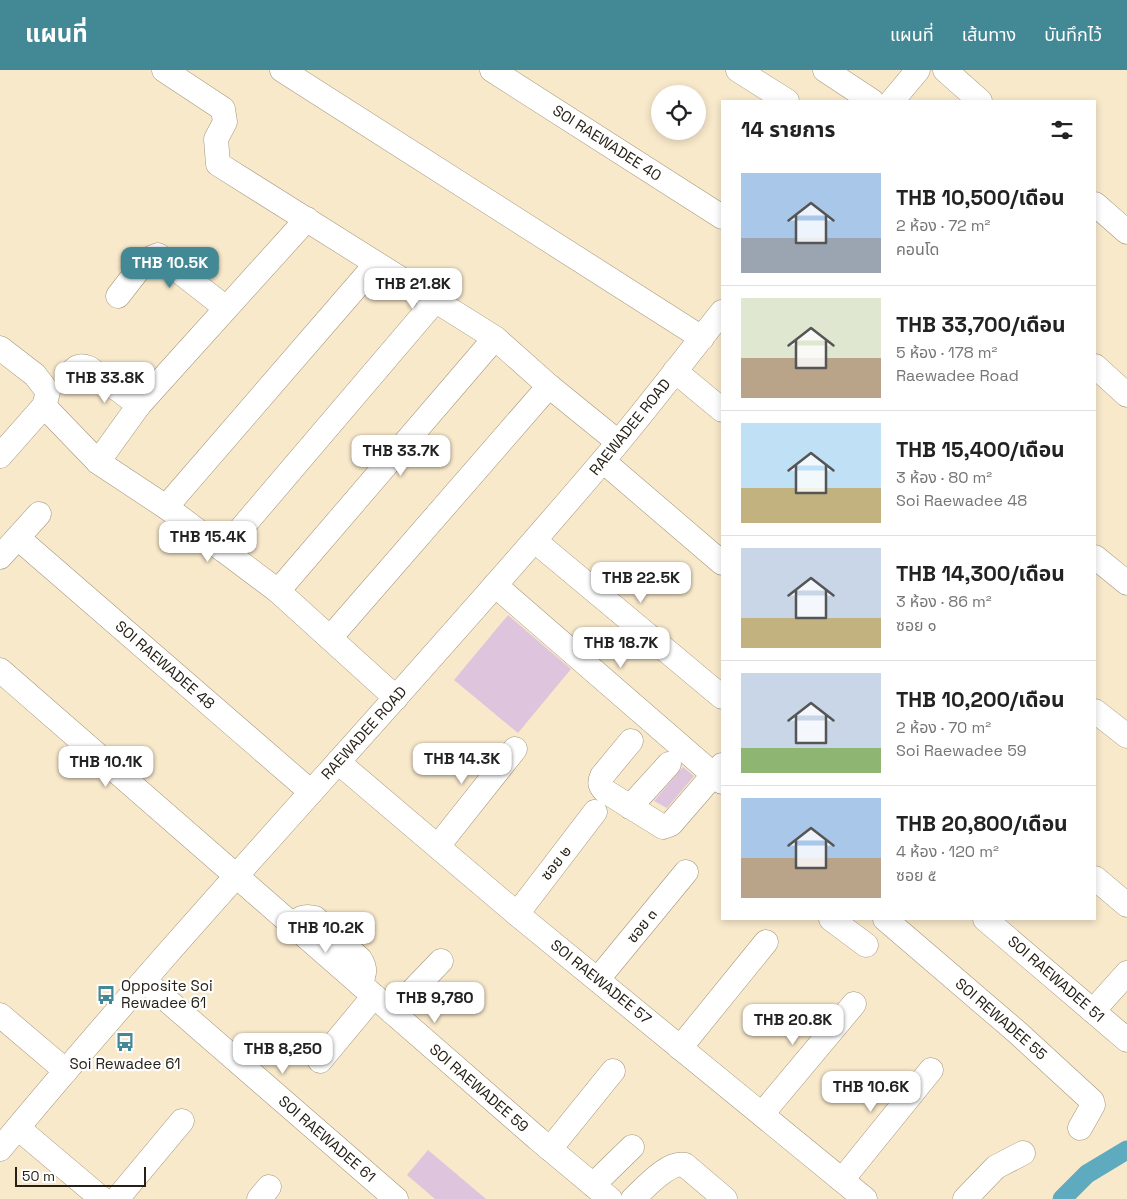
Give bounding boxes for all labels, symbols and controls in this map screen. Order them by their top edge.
text: แผนที่ [25,18,88,49]
text: แผนที่ [890,23,934,46]
text: เส้นทาง [962,23,1016,46]
text: บันทึกไว้ [1044,23,1102,46]
map controls [651,85,706,140]
button: locate [651,85,706,140]
street label: SOI RAEWADEE 40 [549,100,665,185]
text: 14 รายการ [741,116,835,143]
icon: filters [1048,116,1076,144]
text: THB 10,500/เดือน [896,184,1065,211]
icon: home [781,193,841,253]
text: 2 ห้อง · 72 m² [896,215,990,236]
text: คอนโด [896,239,939,260]
pin: THB 10.5K [113,246,227,289]
text: THB 10.5K [132,252,208,273]
pin: THB 21.8K [356,268,470,310]
text: THB 21.8K [375,273,451,294]
text: THB 33,700/เดือน [896,311,1066,338]
icon: home [781,318,841,378]
text: 5 ห้อง · 178 m² [896,342,997,363]
pin: THB 33.8K [48,362,162,404]
text: Raewadee Road [896,365,1019,386]
text: THB 33.8K [66,367,144,388]
street label: RAEWADEE ROAD [585,374,674,479]
pin: THB 33.7K [344,434,458,477]
text: THB 15,400/เดือน [896,436,1065,463]
text: THB 33.7K [362,440,440,461]
icon: home [781,443,841,503]
text: 3 ห้อง · 80 m² [896,467,992,488]
text: Soi Raewadee 48 [896,490,1027,511]
pin: THB 15.4K [151,520,265,563]
text: THB 15.4K [170,526,246,547]
text: THB 14,300/เดือน [896,560,1065,587]
pin: THB 22.5K [584,562,698,604]
text: THB 22.5K [602,567,680,588]
icon: home [781,568,841,628]
text: 3 ห้อง · 86 m² [896,591,992,612]
text: ซอย ๑ [896,615,936,636]
street label: SOI RAEWADEE 48 [112,616,219,713]
pin: THB 18.7K [564,626,678,669]
text: THB 18.7K [584,632,658,653]
street label: RAEWADEE ROAD [317,682,411,783]
text: THB 10,200/เดือน [896,686,1065,713]
icon: home [781,693,841,753]
text: 2 ห้อง · 70 m² [896,717,991,738]
text: Soi Raewadee 59 [896,740,1027,761]
pin: THB 14.3K [405,742,519,785]
pin: THB 10.1K [49,746,163,788]
text: THB 14.3K [424,748,500,769]
text: THB 10.1K [69,751,143,772]
text: THB 20,800/เดือน [896,810,1068,837]
icon: home [781,818,841,878]
text: 4 ห้อง · 120 m² [896,841,999,862]
street label: ซอย ๒ [536,842,575,884]
text: ซอย ๕ [896,865,936,886]
street label: ซอย ๓ [622,905,661,946]
pin: THB 10.2K [269,912,383,954]
text: THB 10.2K [288,917,364,938]
street label: SOI RAEWADEE 51 [1004,931,1109,1026]
street label: SOI RAEWADEE 57 [547,935,656,1028]
street label: SOI REWADEE 55 [952,974,1051,1064]
place label: Opposite Soi Rewadee 61 [121,976,213,1012]
pin: THB 9,780 [378,982,492,1024]
bus stop icon: Opposite Soi Rewadee 61 [95,984,117,1006]
text: THB 9,780 [396,987,474,1008]
pin: THB 20.8K [736,1004,850,1046]
text: THB 20.8K [754,1009,832,1030]
bus stop icon: Soi Rewadee 61 [114,1031,136,1053]
pin: THB 8,250 [226,1032,340,1075]
text: THB 8,250 [244,1038,322,1059]
street label: SOI RAEWADEE 59 [426,1039,533,1136]
place label: Soi Rewadee 61 [69,1054,181,1073]
pin: THB 10.6K [814,1070,928,1113]
text: THB 10.6K [833,1076,909,1097]
street label: SOI RAEWADEE 61 [275,1091,380,1186]
scale bar [15,1164,146,1187]
text: 50 m [22,1167,55,1185]

